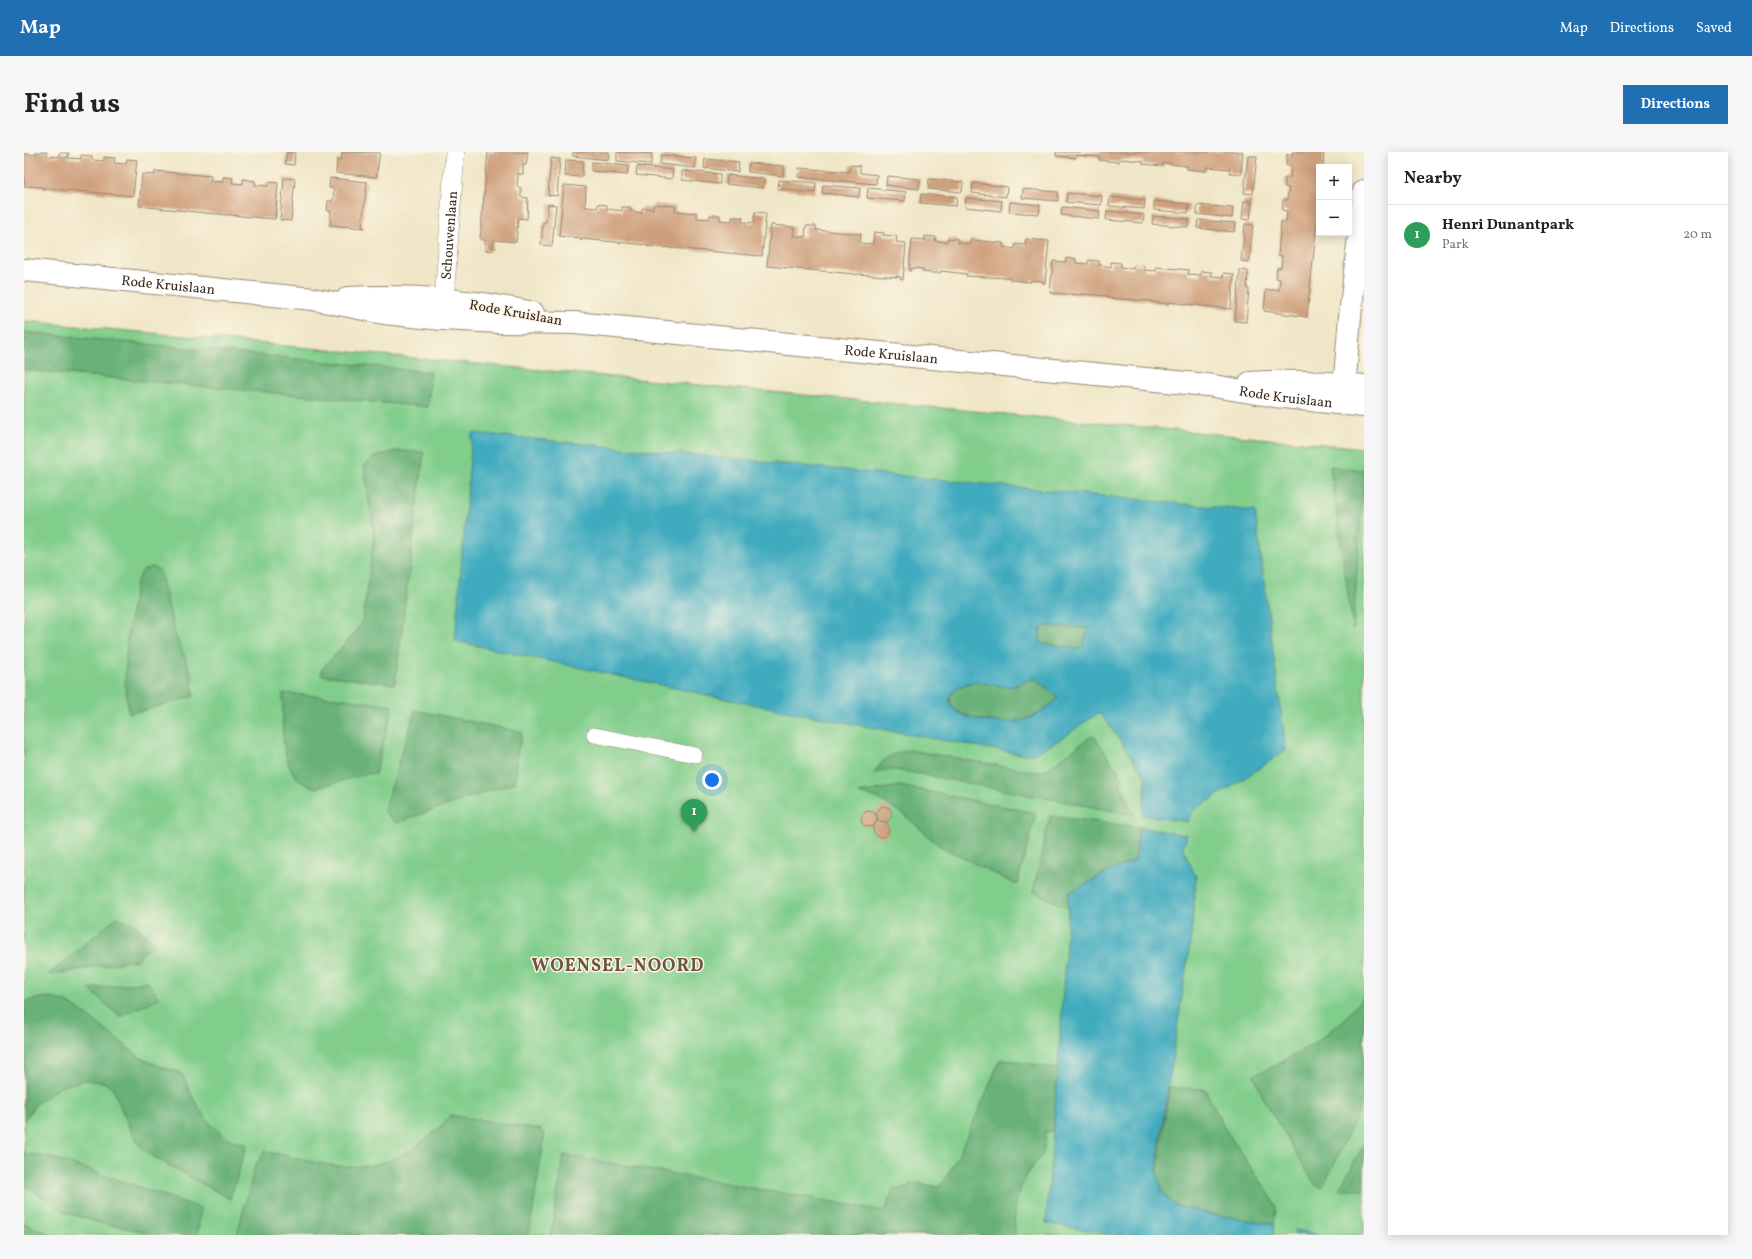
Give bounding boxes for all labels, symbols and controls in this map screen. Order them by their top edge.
text: Map [20,15,61,41]
text: Map [1560,19,1588,38]
text: Directions [1610,19,1674,38]
text: Saved [1696,19,1732,38]
text: Find us [24,85,120,124]
button: Directions [1623,85,1728,124]
map controls [1316,164,1352,236]
button: + [1316,164,1352,200]
text: Nearby [1404,167,1462,190]
street label: Schouwenlaan [438,190,463,280]
button: − [1316,200,1352,236]
text: Henri Dunantpark [1442,215,1574,236]
text: 1 [1414,226,1420,244]
text: 20 m [1683,226,1712,244]
text: Park [1442,236,1469,254]
street label: Rode Kruislaan [120,272,216,300]
street label: Rode Kruislaan [468,296,564,331]
street label: Rode Kruislaan [843,341,939,370]
street label: Rode Kruislaan [1238,382,1333,413]
your location [702,770,722,790]
pin: 1 [681,799,707,832]
district label: WOENSEL-NOORD [532,954,704,979]

